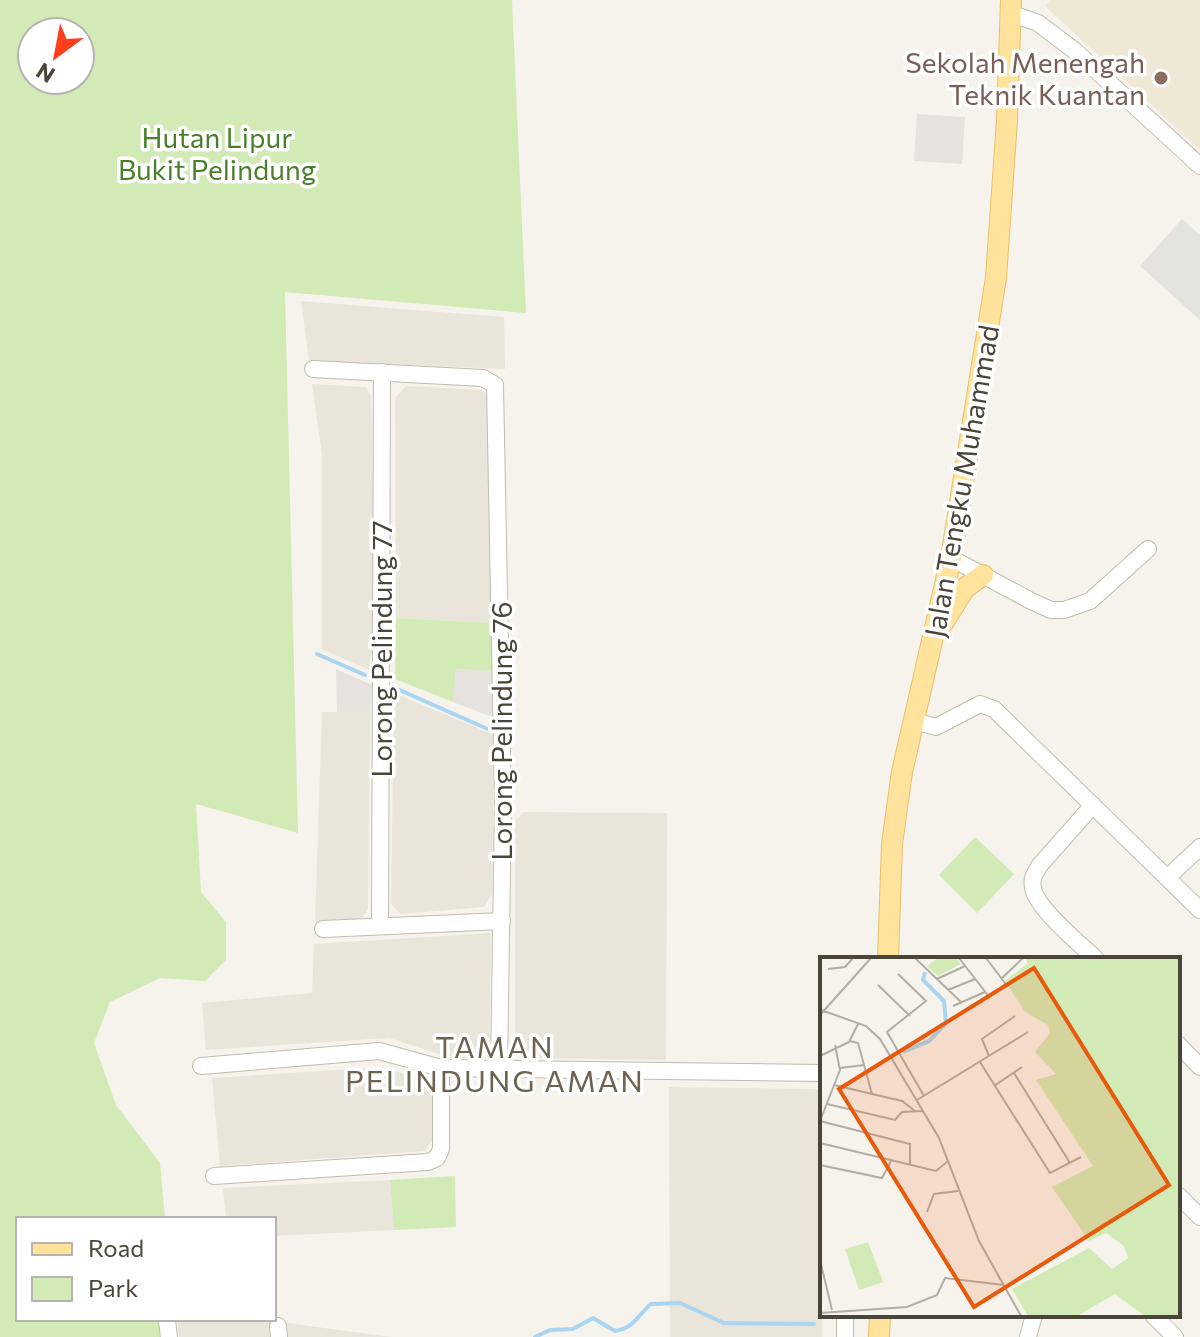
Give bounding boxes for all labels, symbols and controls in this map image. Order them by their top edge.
north arrow [16,16,96,96]
place label: Sekolah Menengah Teknik Kuantan [905,45,1145,111]
text: N [31,58,59,89]
marker: Sekolah Menengah Teknik Kuantan [1152,69,1170,87]
park label: Hutan Lipur Bukit Pelindung [118,120,316,186]
street label: Jalan Tengku Muhammad [917,322,1005,640]
street label: Lorong Pelindung 77 [364,521,398,777]
street label: Lorong Pelindung 76 [484,601,518,861]
inset map [820,957,1180,1317]
district label: TAMAN PELINDUNG AMAN [345,1027,645,1098]
legend [16,1217,276,1321]
text: Road [88,1233,144,1262]
text: Park [88,1273,138,1302]

